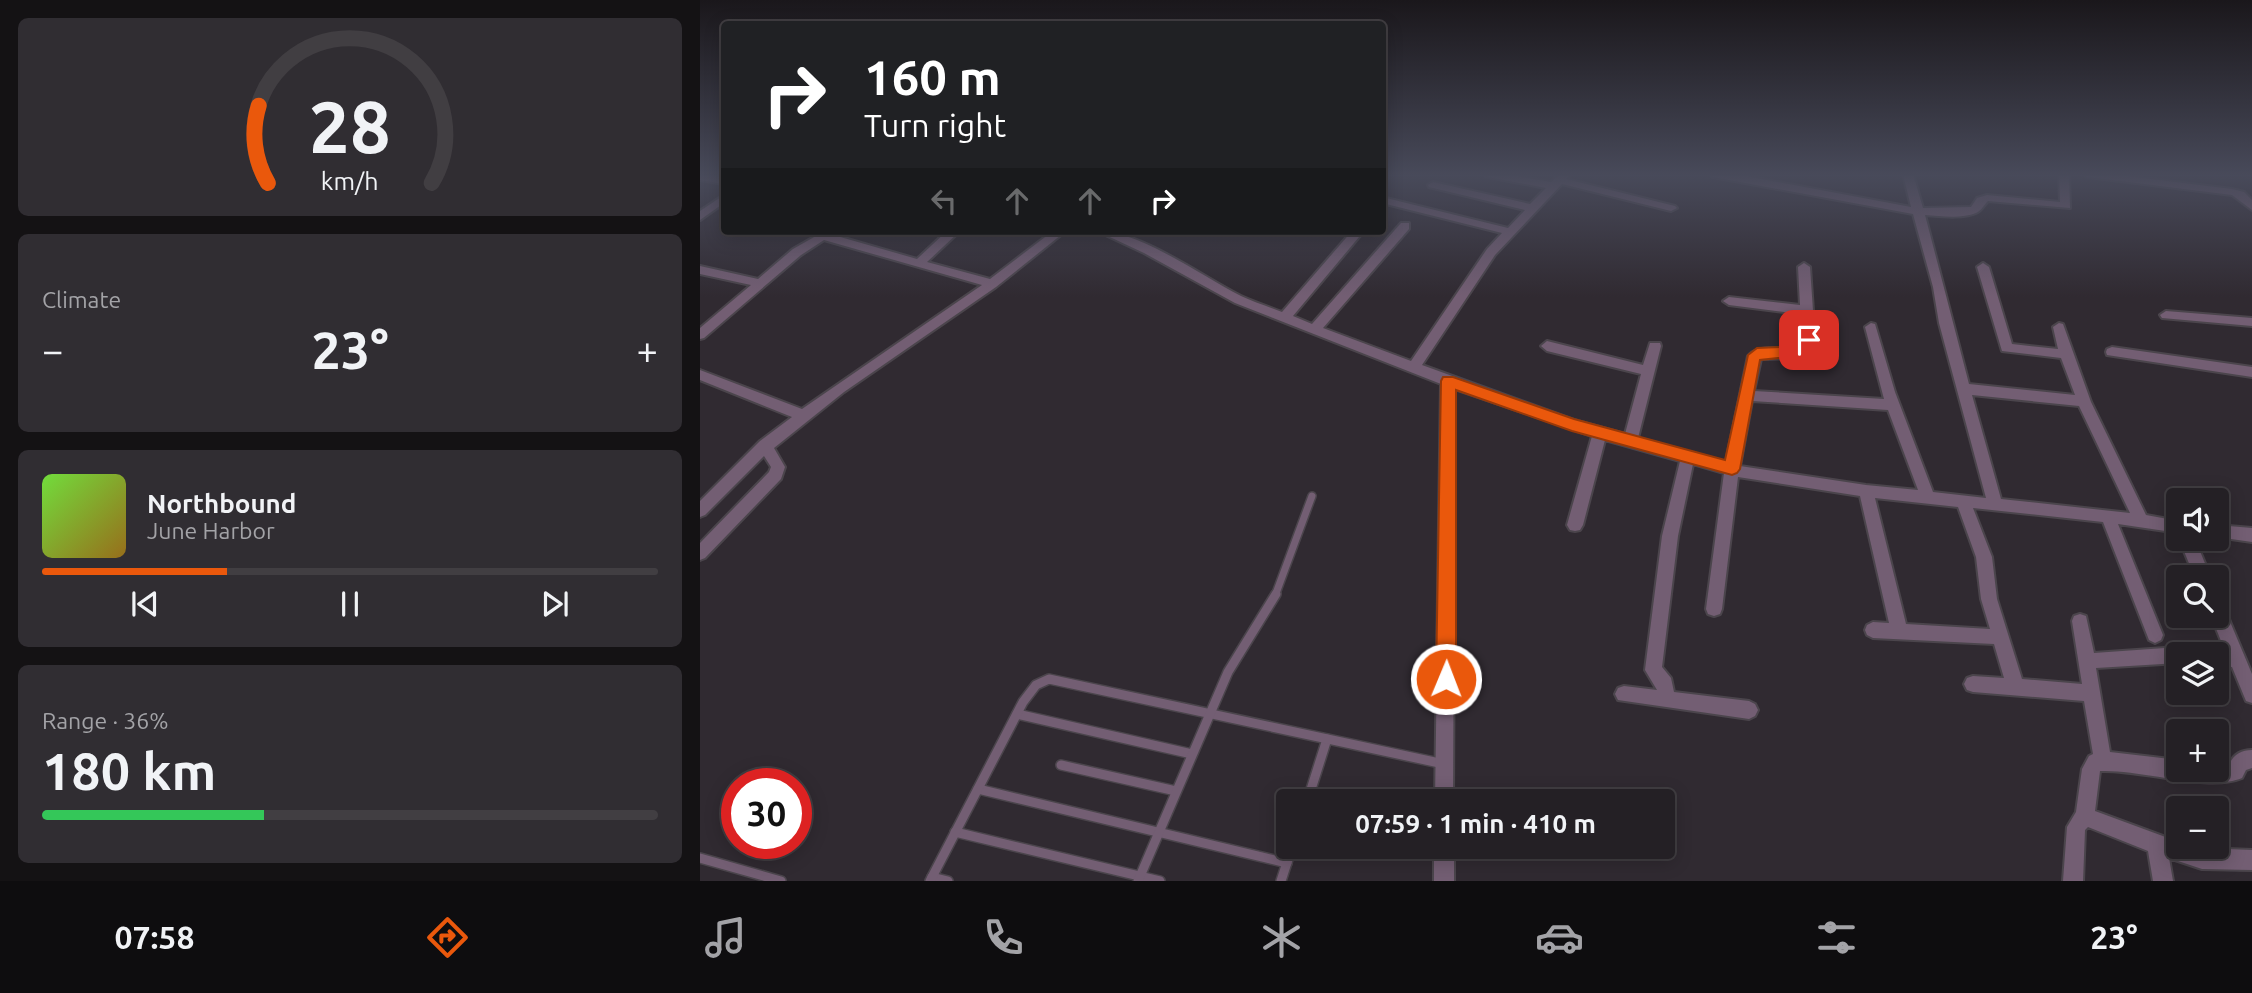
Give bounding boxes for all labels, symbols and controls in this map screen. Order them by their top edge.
icon: right [749,49,840,140]
text: 160 m [864,49,1001,104]
text: 28 [309,85,391,167]
text: Turn right [864,107,1006,143]
text: km/h [321,167,379,195]
icon: left [925,182,963,220]
icon: ahead [998,182,1036,220]
icon: ahead [1071,182,1109,220]
icon: right [1144,182,1182,220]
text: Climate [42,287,121,312]
pin [1779,310,1839,370]
text: 23° [311,321,389,379]
icon: arrive [1790,321,1828,359]
text: − [42,329,63,371]
text: + [637,329,658,371]
map controls [2166,488,2229,859]
button: sound [2166,488,2229,551]
text: Northbound [147,489,296,518]
text: June Harbor [147,518,275,543]
button: search [2166,565,2229,628]
icon: previous [126,585,164,623]
icon: pause [331,585,369,623]
icon: next [536,585,574,623]
position arrow [1409,642,1483,716]
button: layers [2166,642,2229,705]
text: Range · 36% [42,708,169,733]
button: + [2166,719,2229,782]
text: 180 km [42,742,216,800]
speed limit sign: 30 [721,768,812,859]
button: − [2166,796,2229,859]
text: 07:59 · 1 min · 410 m [1355,809,1596,838]
icon: directions [423,913,472,962]
icon: music [701,913,750,962]
icon: phone [979,913,1028,962]
icon: climate [1257,913,1306,962]
icon: car [1535,913,1584,962]
icon: filters [1812,913,1861,962]
text: 07:58 [114,919,194,955]
text: 23° [2090,919,2138,955]

